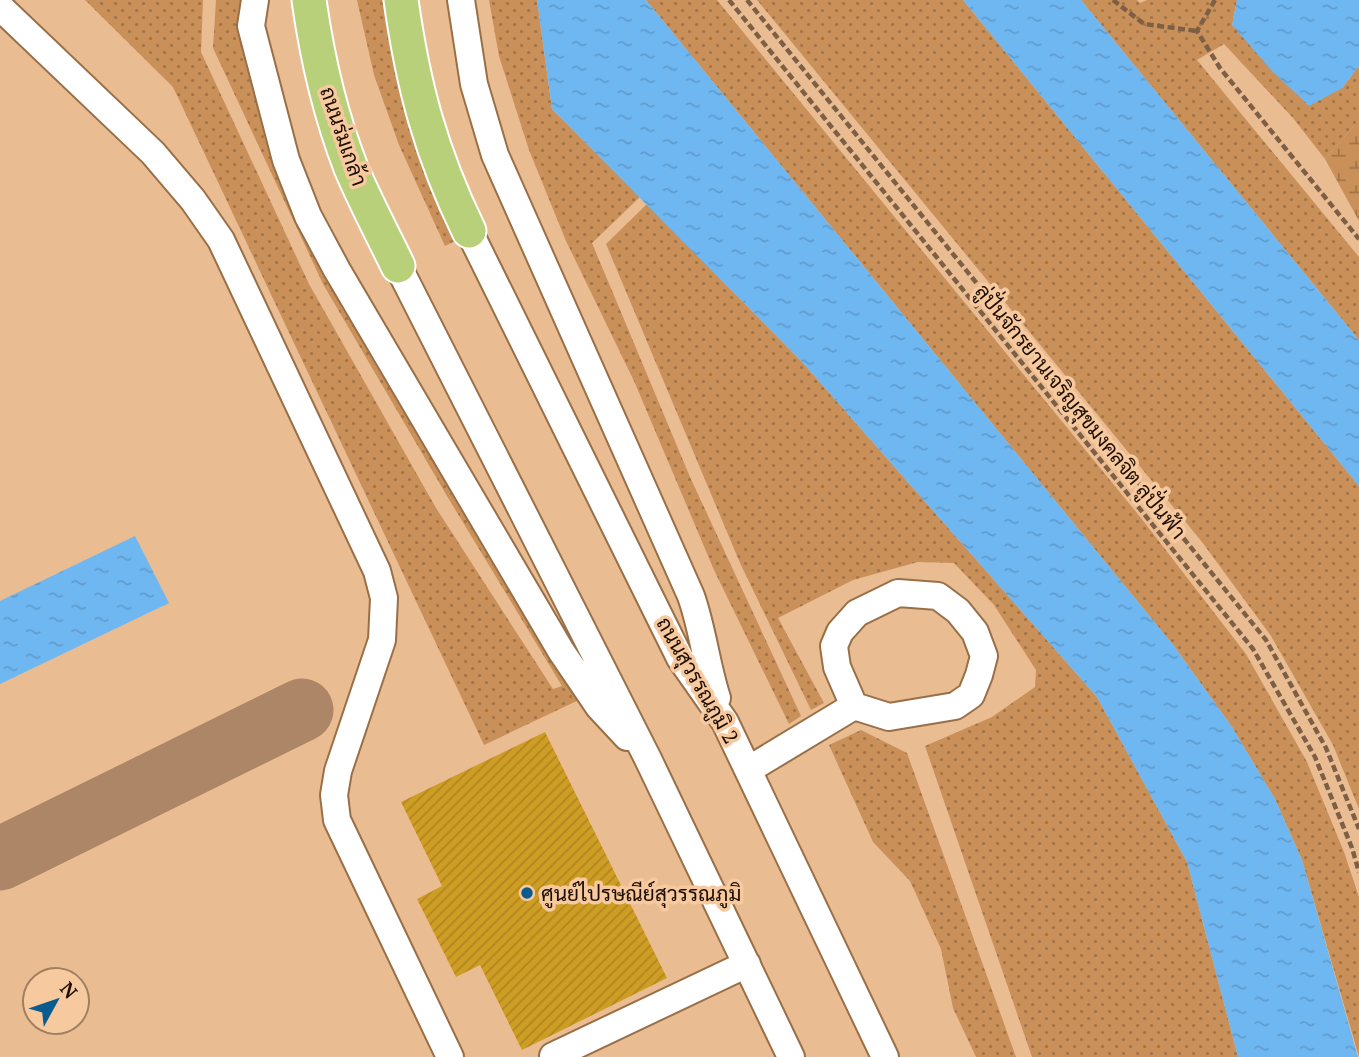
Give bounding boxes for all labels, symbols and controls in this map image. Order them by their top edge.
street label: ถนนร่มเกล้า [314,83,374,189]
street label: ลู่ปั่นจักรยานเจริญสุขมงคลจิต ลู่ปั่นฟ้า [968,275,1196,546]
street label: ถนนสุวรรณภูมิ 2 [649,612,746,749]
place label: ศูนย์ไปรษณีย์สุวรรณภูมิ [541,879,741,909]
marker: ศูนย์ไปรษณีย์สุวรรณภูมิ [519,885,535,901]
north arrow [21,966,91,1036]
text: N [55,976,84,1004]

